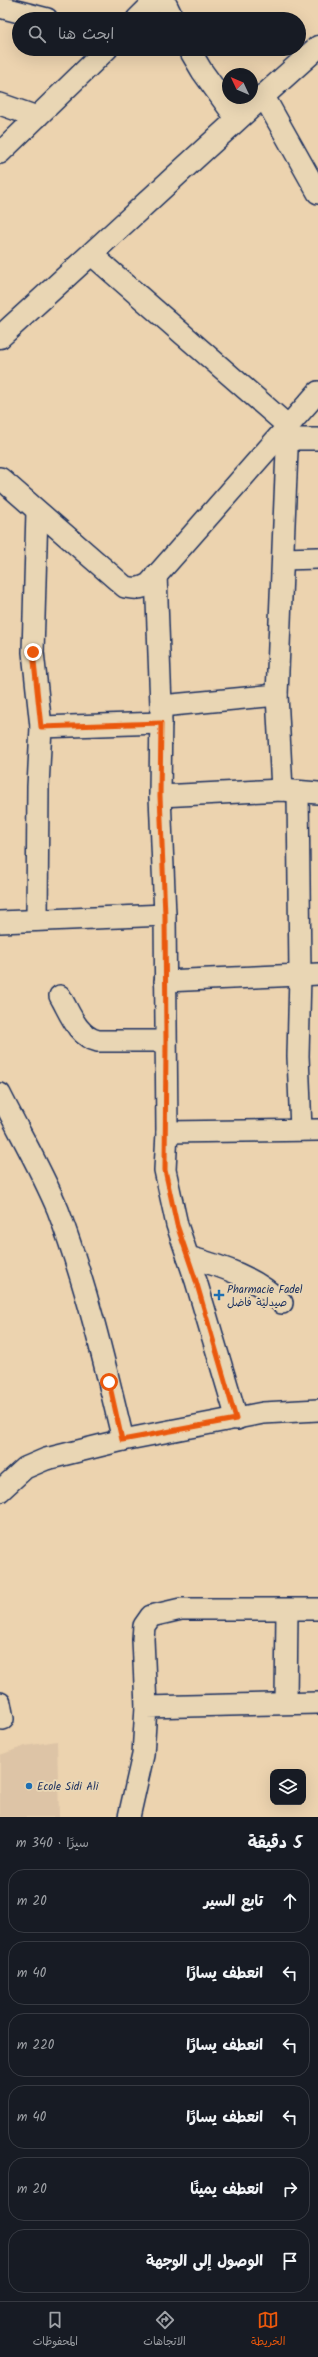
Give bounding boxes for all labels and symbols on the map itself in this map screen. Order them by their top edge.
north arrow [222,68,258,104]
route end [24,643,42,661]
place label: Pharmacie Fadel صيدلية فاضل [227,1281,303,1312]
marker: Pharmacie Fadel صيدلية فاضل [214,1290,224,1300]
route start [100,1373,118,1391]
place label: Ecole Sidi Ali [37,1778,99,1796]
marker: Ecole Sidi Ali [24,1781,34,1791]

